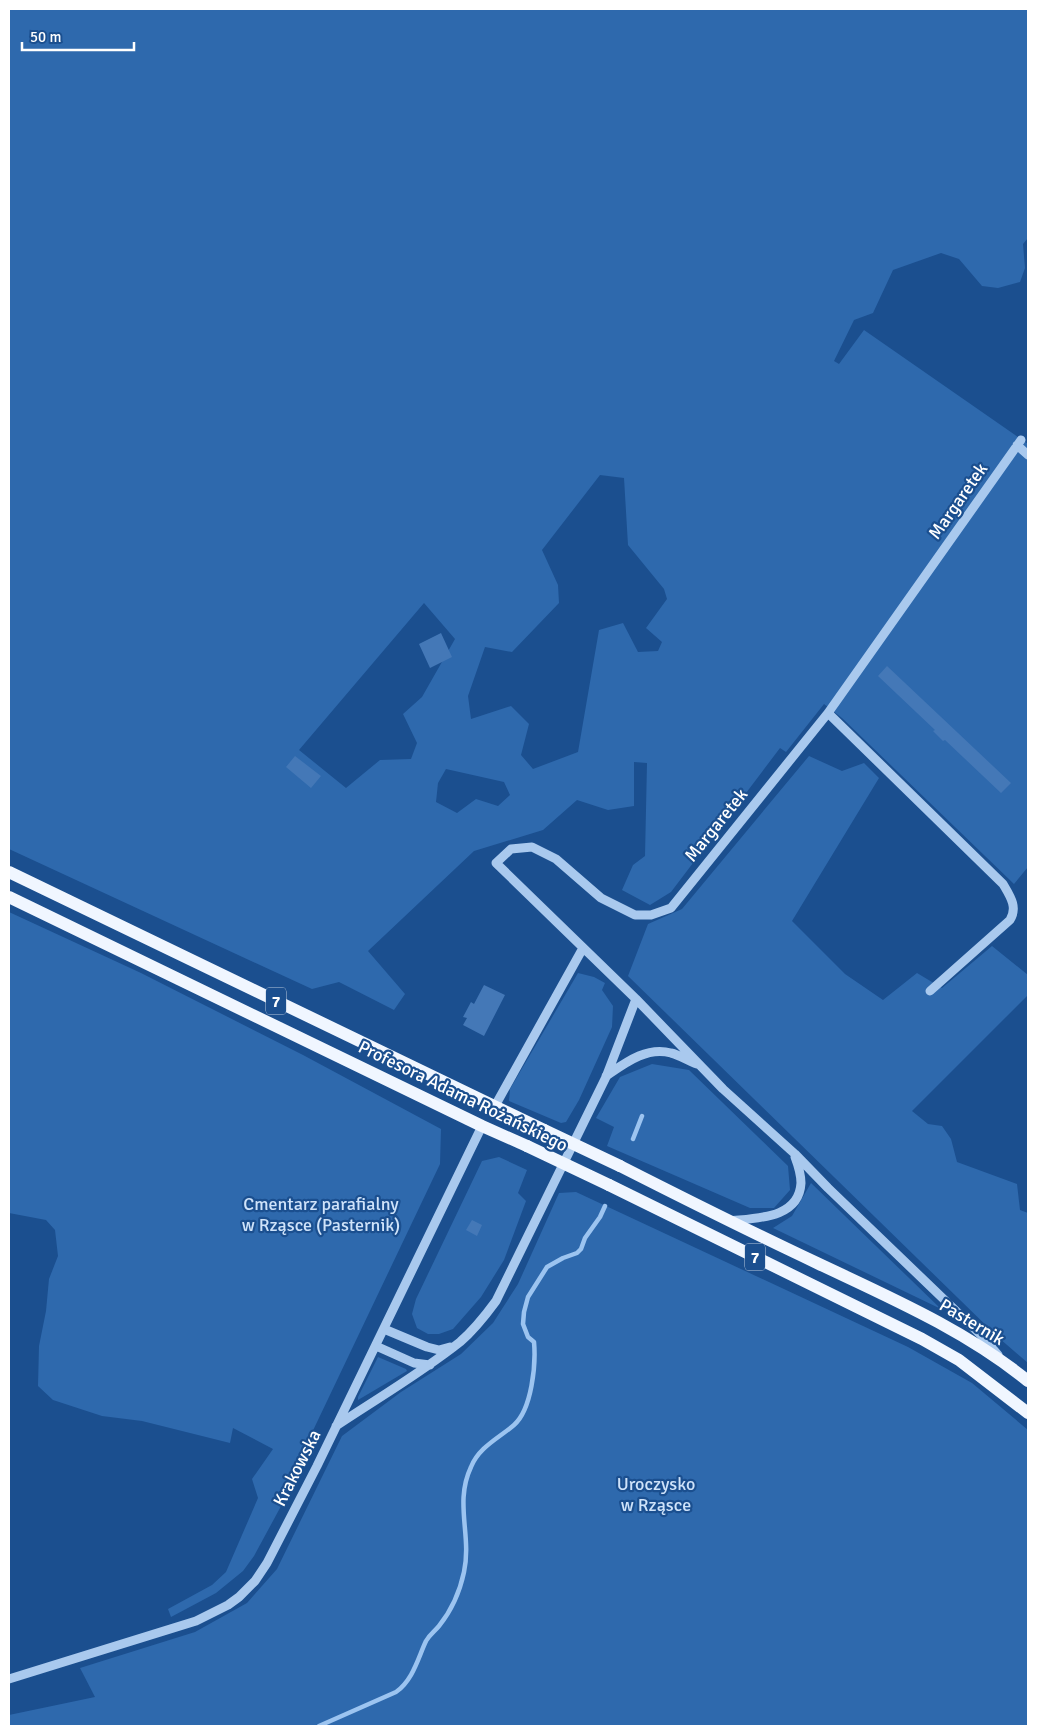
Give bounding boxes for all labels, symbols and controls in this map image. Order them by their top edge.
scale bar [22,20,135,52]
text: 50 m [30,28,61,46]
street label: Margaretek [924,459,992,543]
street label: Margaretek [680,784,752,866]
road number: 7 [266,988,286,1014]
street label: Profesora Adama Rożańskiego [355,1036,571,1156]
park label: Cmentarz parafialny w Rząsce (Pasternik) [242,1193,400,1236]
road number: 7 [745,1244,765,1270]
street label: Pasternik [935,1294,1009,1350]
street label: Krakowska [268,1426,326,1510]
park label: Uroczysko w Rząsce [617,1473,695,1516]

